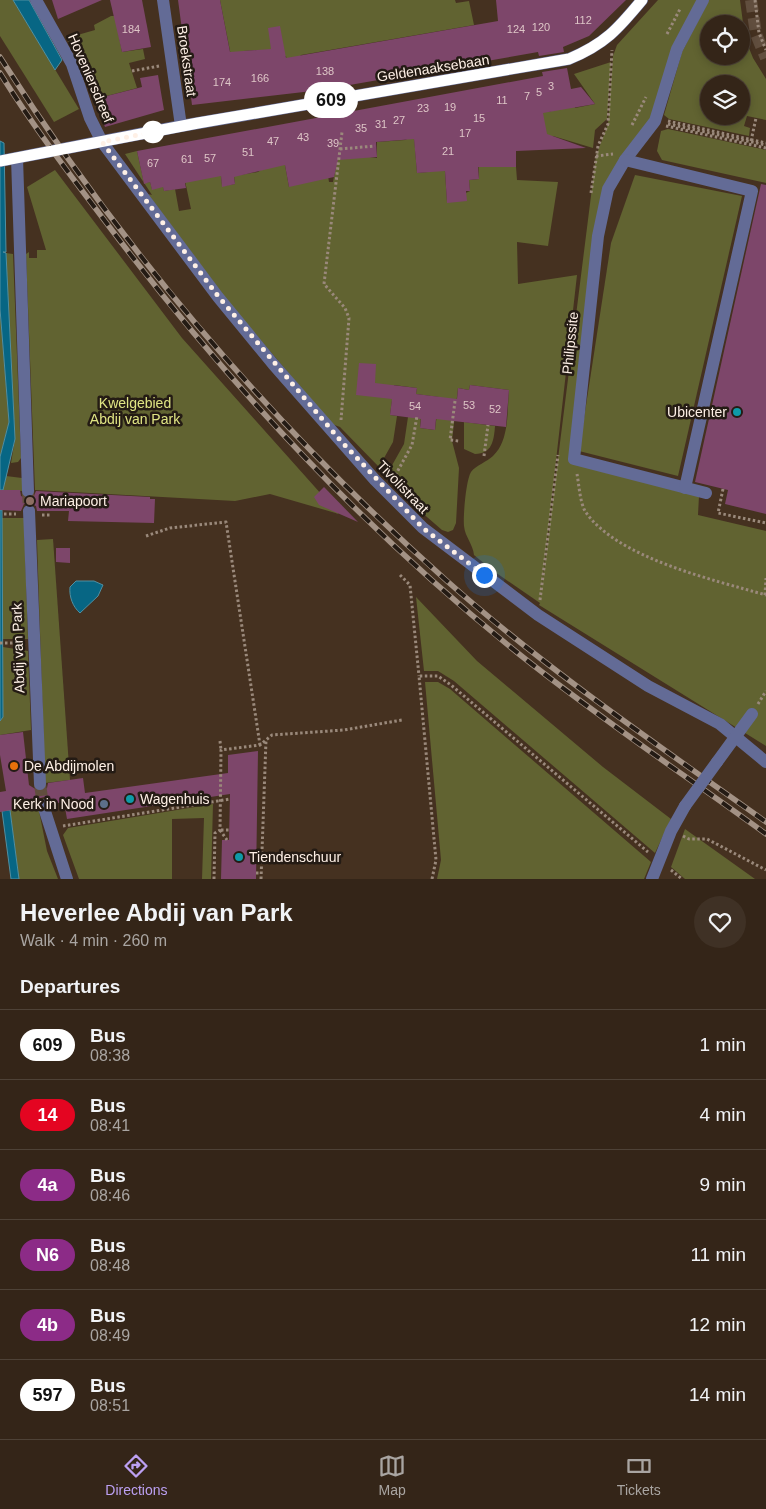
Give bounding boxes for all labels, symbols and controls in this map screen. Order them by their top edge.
house number: 112 [574,14,592,26]
map controls [700,15,750,125]
button: locate [700,15,750,65]
house number: 120 [532,21,550,33]
house number: 184 [122,23,140,35]
house number: 124 [507,23,525,35]
street label: Broekstraat [174,24,200,98]
street label: Hoveniersdreef [65,31,117,125]
street label: Geldenaaksebaan [376,51,490,85]
house number: 138 [316,65,334,77]
house number: 166 [251,72,269,84]
button: layers [700,75,750,125]
house number: 174 [213,76,231,88]
house number: 3 [548,80,554,92]
line badge: 609 [302,84,360,116]
house number: 5 [536,86,542,98]
text: 609 [316,90,346,110]
house number: 7 [524,90,530,102]
house number: 11 [496,94,508,106]
house number: 19 [444,101,456,113]
house number: 23 [417,102,429,114]
house number: 15 [473,112,485,124]
house number: 27 [393,114,405,126]
house number: 31 [375,118,387,130]
unlabelled marker [142,121,164,143]
house number: 35 [355,122,367,134]
house number: 17 [459,127,471,139]
house number: 43 [297,131,309,143]
house number: 47 [267,135,279,147]
house number: 39 [327,137,339,149]
house number: 21 [442,145,454,157]
house number: 51 [242,146,254,158]
house number: 57 [204,152,216,164]
house number: 61 [181,153,193,165]
house number: 67 [147,157,159,169]
street label: Philipssite [559,311,581,375]
park label: Kwelgebied Abdij van Park [90,395,181,427]
house number: 53 [463,399,475,411]
house number: 54 [409,400,421,412]
house number: 52 [489,403,501,415]
place label: Ubicenter [667,404,727,420]
marker: Ubicenter [731,406,743,418]
street label: Tivolistraat [374,457,432,517]
place label: Mariapoort [40,493,107,509]
marker: Mariapoort [24,495,36,507]
your location [472,563,497,588]
street label: Abdij van Park [8,602,28,693]
place label: De Abdijmolen [24,758,114,774]
marker: De Abdijmolen [8,760,20,772]
place label: Wagenhuis [140,791,210,807]
marker: Wagenhuis [124,793,136,805]
place label: Kerk in Nood [13,796,94,812]
marker: Kerk in Nood [98,798,110,810]
place label: Tiendenschuur [249,849,341,865]
marker: Tiendenschuur [233,851,245,863]
button: heart [694,896,746,948]
text: Heverlee Abdij van Park [20,899,293,926]
text: Walk · 4 min · 260 m [20,932,167,949]
text: Departures [20,976,120,997]
text: Bus [90,1025,126,1046]
text: 1 min [700,1034,746,1055]
text: 609 [32,1035,63,1055]
text: 08:38 [90,1047,130,1064]
text: Bus [90,1095,126,1116]
text: 4 min [700,1104,746,1125]
text: 14 [37,1105,58,1125]
text: 08:41 [90,1117,130,1134]
text: Bus [90,1165,126,1186]
text: 9 min [700,1174,746,1195]
text: 4a [37,1175,58,1195]
text: 08:46 [90,1187,130,1204]
text: Bus [90,1235,126,1256]
text: 11 min [690,1244,746,1265]
text: N6 [36,1245,59,1265]
text: 08:48 [90,1257,130,1274]
text: Bus [90,1305,126,1326]
text: 12 min [689,1314,746,1335]
text: 4b [37,1315,58,1335]
text: 08:49 [90,1327,130,1344]
text: Bus [90,1375,126,1396]
text: 14 min [689,1384,746,1405]
text: 597 [32,1385,63,1405]
text: 08:51 [90,1397,130,1414]
tab: Directions [105,1452,168,1498]
tab: Map [378,1452,406,1498]
tab: Tickets [617,1452,661,1498]

